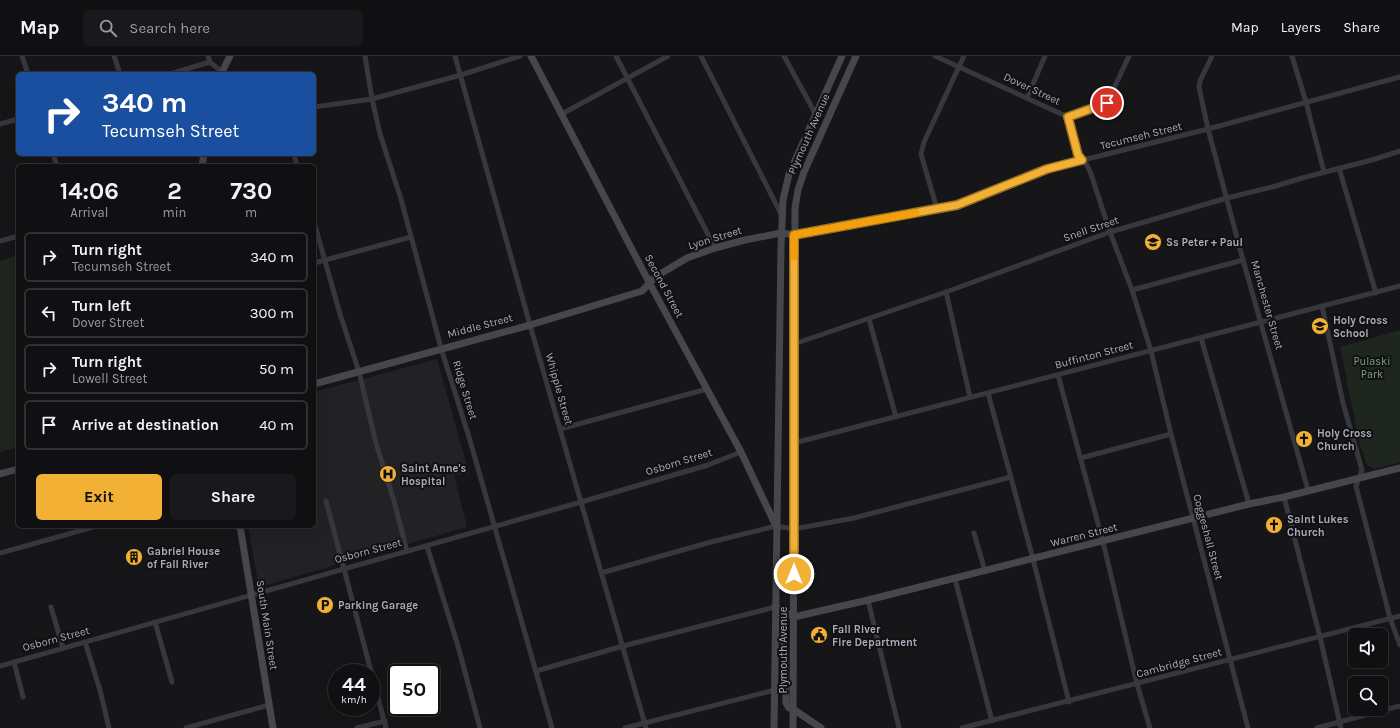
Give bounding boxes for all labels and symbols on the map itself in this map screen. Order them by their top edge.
street label: Dover Street [1002,70,1062,108]
pin [1090,86,1124,120]
street label: Plymouth Avenue [785,91,833,176]
street label: Tecumseh Street [1099,120,1183,152]
street label: Snell Street [1062,213,1120,245]
street label: Lyon Street [687,224,743,252]
school or university icon: Ss Peter + Paul [1143,232,1163,252]
place label: Ss Peter + Paul [1166,236,1243,249]
street label: Second Street [642,252,686,320]
street label: Manchester Street [1248,259,1286,351]
street label: Middle Street [446,311,514,341]
place label: Holy Cross School [1333,314,1388,340]
school or university icon: Holy Cross School [1310,316,1330,336]
street label: Buffinton Street [1053,338,1135,372]
street label: Whipple Street [543,352,575,426]
park label: Pulaski Park [1353,355,1391,381]
street label: Ridge Street [450,359,480,421]
place label: Holy Cross Church [1317,427,1372,453]
church icon: Holy Cross Church [1294,429,1314,449]
street label: Osborn Street [644,446,714,478]
place label: Saint Anne's Hospital [401,462,466,488]
hospital icon: Saint Anne's Hospital [378,464,398,484]
street label: Coggeshall Street [1190,493,1226,581]
place label: Saint Lukes Church [1287,513,1349,539]
church icon: Saint Lukes Church [1264,515,1284,535]
street label: Warren Street [1049,520,1119,550]
street label: Osborn Street [333,536,403,566]
place label: Gabriel House of Fall River [147,545,220,571]
building icon: Gabriel House of Fall River [124,547,144,567]
position arrow [773,553,815,595]
street label: South Main Street [253,579,281,671]
parking icon: Parking Garage [315,595,335,615]
place label: Parking Garage [338,599,418,612]
street label: Plymouth Avenue [777,606,790,693]
place label: Fall River Fire Department [832,623,918,649]
street label: Osborn Street [21,624,91,654]
public building icon: Fall River Fire Department [809,625,829,645]
street label: Cambridge Street [1135,645,1223,681]
speed limit sign: 50 [388,664,440,716]

